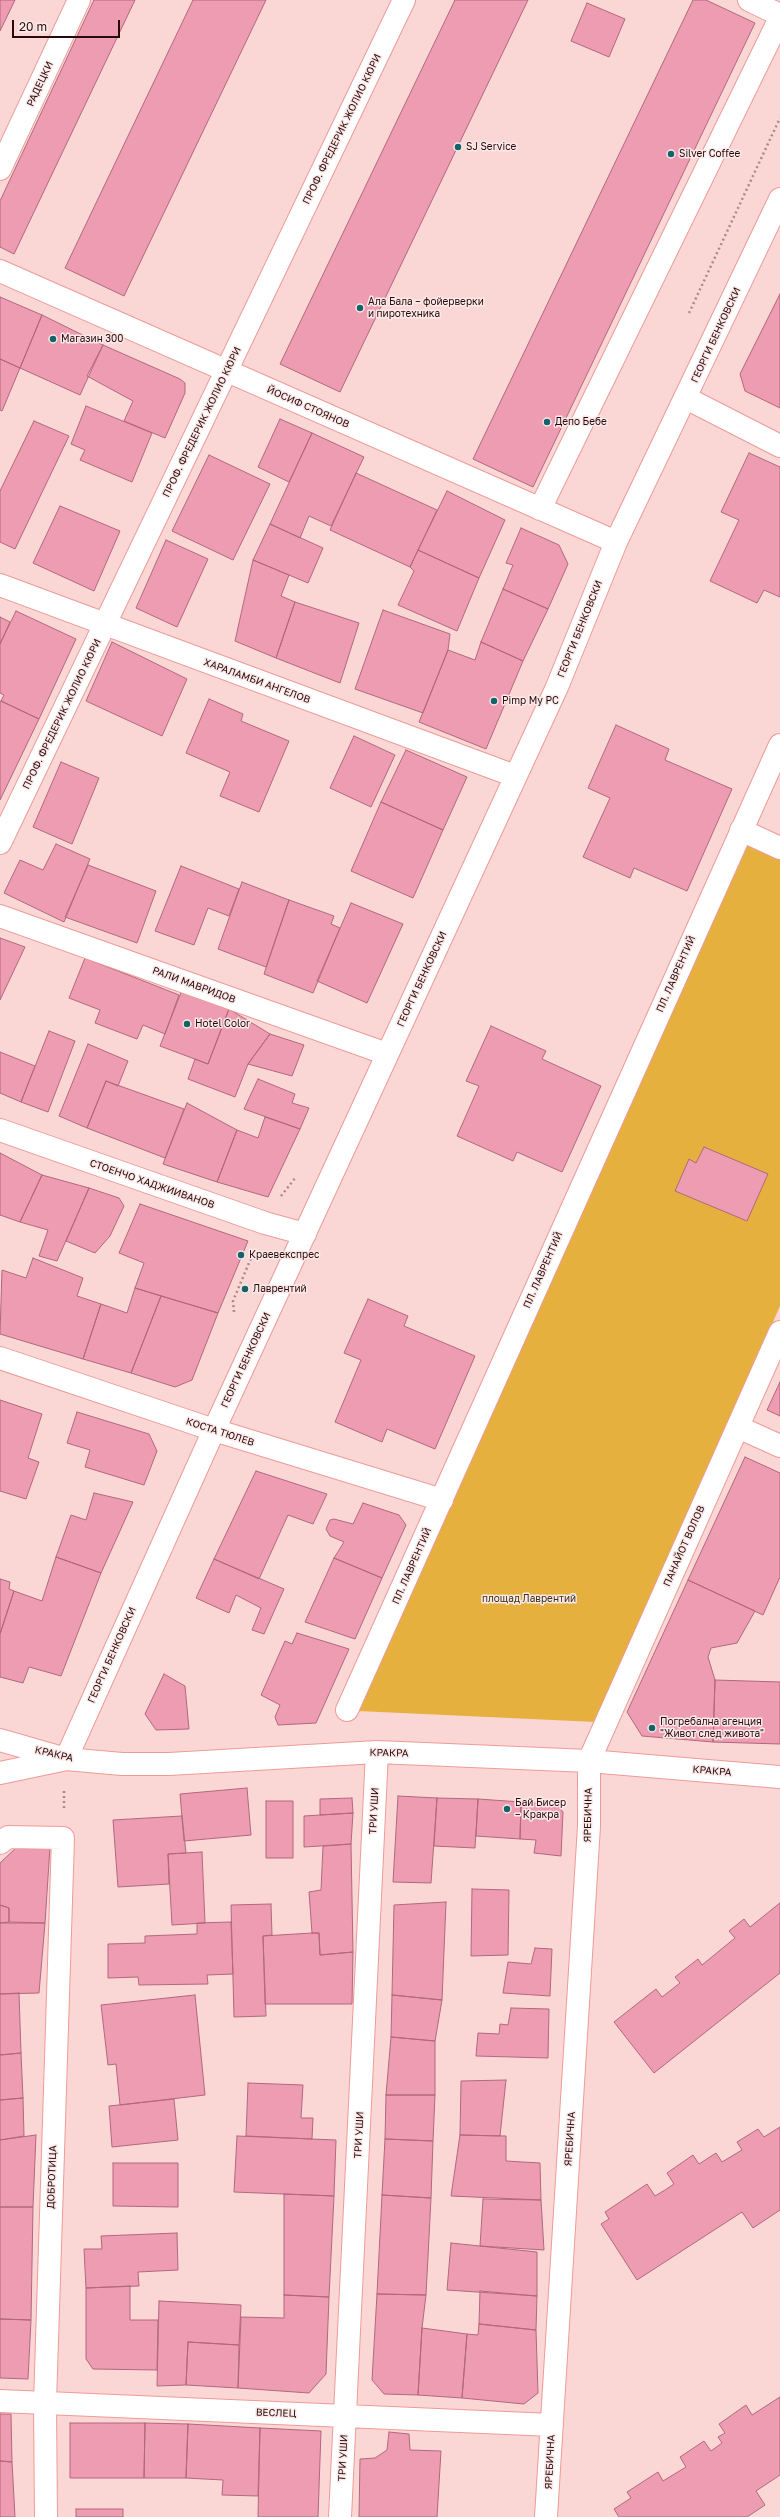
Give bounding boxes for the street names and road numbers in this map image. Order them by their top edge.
street label: ПРОФ. ФРЕДЕРИК ЖОЛИО КЮРИ [300,52,384,206]
street label: РАДЕЦКИ [24,60,56,108]
street label: ГЕОРГИ БЕНКОВСКИ [689,285,743,385]
street label: ПРОФ. ФРЕДЕРИК ЖОЛИО КЮРИ [160,345,244,499]
street label: ЙОСИФ СТОЯНОВ [265,383,351,431]
street label: ГЕОРГИ БЕНКОВСКИ [555,579,605,679]
street label: ПРОФ. ФРЕДЕРИК ЖОЛИО КЮРИ [20,637,104,791]
street label: ХАРАЛАМБИ АНГЕЛОВ [202,656,312,706]
street label: ГЕОРГИ БЕНКОВСКИ [395,929,449,1029]
street label: ПЛ. ЛАВРЕНТИЙ [654,934,698,1014]
street label: РАЛИ МАВРИДОВ [151,964,237,1006]
street label: СТОЕНЧО ХАДЖИИВАНОВ [88,1157,216,1211]
street label: ПЛ. ЛАВРЕНТИЙ [521,1230,565,1310]
street label: ГЕОРГИ БЕНКОВСКИ [219,1310,273,1410]
street label: КОСТА ТЮЛЕВ [184,1415,256,1449]
street label: ПАНАЙОТ ВОЛОВ [661,1504,707,1588]
street label: ПЛ. ЛАВРЕНТИЙ [390,1526,434,1606]
street label: ГЕОРГИ БЕНКОВСКИ [85,1605,139,1705]
street label: КРАКРА [34,1744,74,1764]
street label: КРАКРА [369,1747,409,1759]
street label: КРАКРА [692,1763,732,1779]
street label: ТРИ УШИ [367,1787,381,1835]
street label: ЯРЕБИЧНА [582,1788,594,1842]
street label: ТРИ УШИ [352,2111,366,2159]
street label: ЯРЕБИЧНА [562,2111,578,2167]
street label: ДОБРОТИЦА [45,2145,59,2209]
street label: ВЕСЛЕЦ [256,2406,296,2420]
street label: ТРИ УШИ [336,2434,350,2482]
street label: ЯРЕБИЧНА [543,2434,557,2490]

